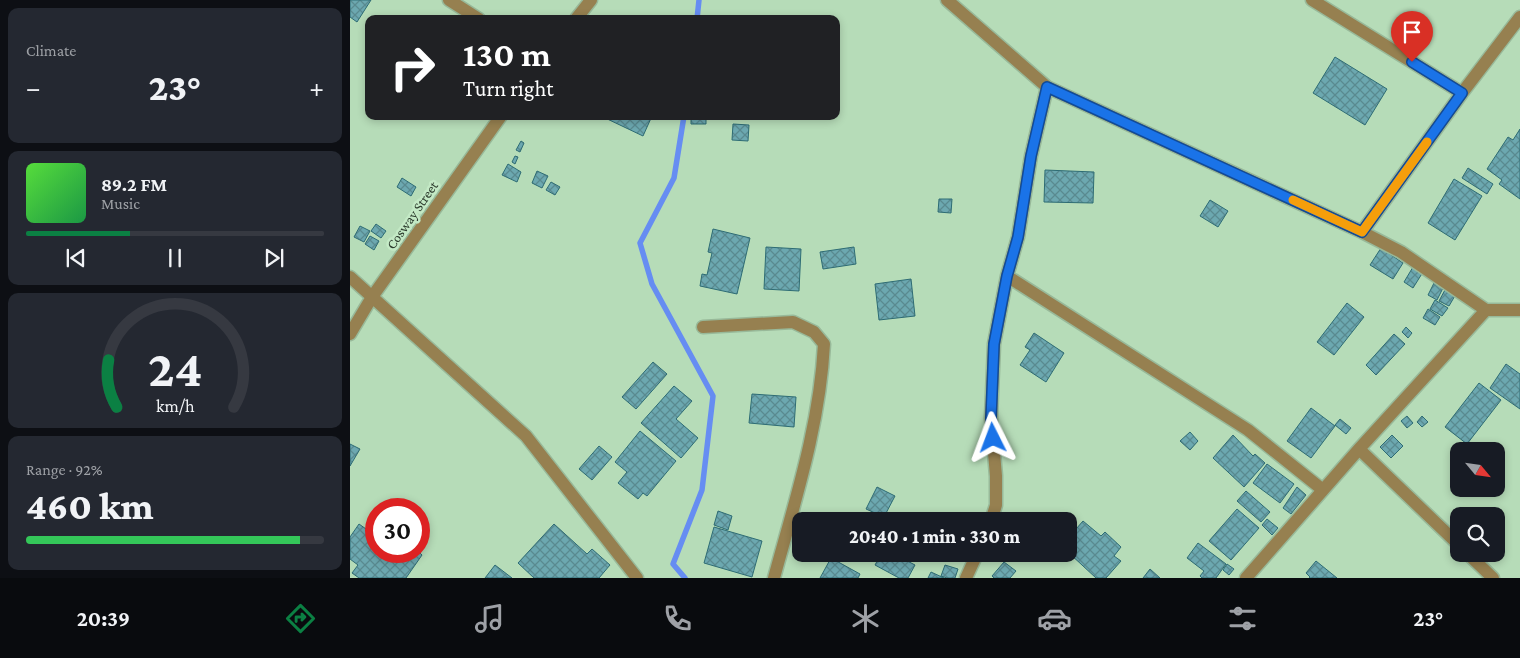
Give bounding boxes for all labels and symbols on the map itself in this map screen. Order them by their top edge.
pin [1391,11,1433,62]
street label: Cosway Street [383,178,441,252]
position arrow [966,411,1018,463]
north arrow [1450,442,1505,498]
speed limit sign: 30 [365,498,430,563]

